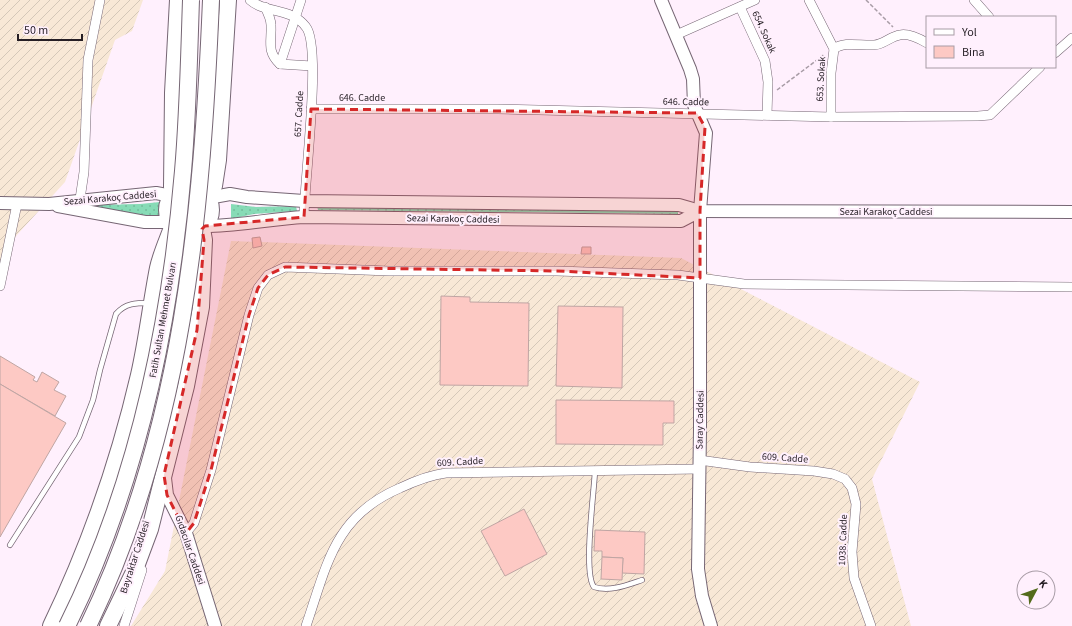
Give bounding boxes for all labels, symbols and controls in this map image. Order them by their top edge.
street label: 654. Sokak [748,9,780,55]
scale bar [18,16,82,42]
legend [926,16,1056,68]
text: 50 m [24,22,48,39]
text: Yol [961,24,977,41]
text: Bina [962,44,985,61]
street label: 653. Sokak [813,56,829,102]
street label: 657. Cadde [291,91,307,137]
street label: 646. Cadde [339,91,385,105]
street label: 646. Cadde [663,95,709,109]
street label: Sezai Karakoç Caddesi [63,187,157,209]
street label: Sezai Karakoç Caddesi [839,205,933,219]
street label: Sezai Karakoç Caddesi [406,211,500,227]
street label: Fatih Sultan Mehmet Bulvarı [146,261,180,379]
street label: Saray Caddesi [692,390,708,450]
street label: 609. Cadde [761,449,809,467]
street label: 609. Cadde [437,454,483,470]
street label: Gıdacılar Caddesi [172,513,208,587]
street label: 1038. Cadde [835,514,851,566]
street label: Bayraktar Caddesi [117,519,153,595]
north arrow [1016,570,1056,610]
text: K [1035,576,1051,591]

